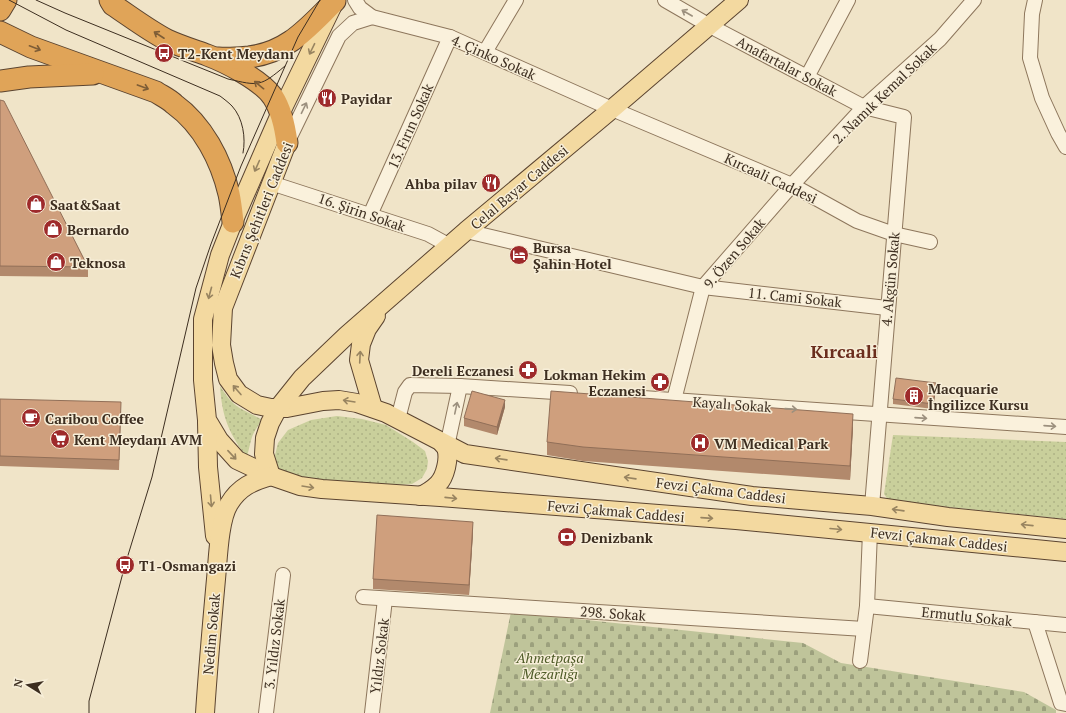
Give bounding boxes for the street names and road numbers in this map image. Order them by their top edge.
street label: 4. Çinko Sokak [449,30,540,84]
street label: Anafartalar Sokak [733,31,841,101]
street label: 2. Namık Kemal Sokak [828,38,941,148]
street label: 13. Fırın Sokak [383,80,438,172]
street label: Kıbrıs Şehitleri Caddesi [225,139,297,281]
street label: Celal Bayar Caddesi [466,140,572,234]
street label: Kırcaali Caddesi [722,148,820,208]
street label: 16. Şirin Sokak [316,188,409,236]
street label: 9. Özen Sokak [699,213,770,292]
street label: 4. Akgün Sokak [876,230,904,327]
street label: 11. Cami Sokak [747,283,844,311]
street label: Kayalı Sokak [692,392,773,416]
street label: Fevzi Çakma Caddesi [655,473,787,507]
street label: Fevzi Çakmak Caddesi [547,496,685,526]
street label: Fevzi Çakmak Caddesi [870,522,1008,556]
street label: Nedim Sokak [198,592,224,675]
street label: 3. Yıldız Sokak [259,597,289,690]
street label: 298. Sokak [579,601,647,625]
street label: Ermutlu Sokak [921,602,1014,630]
street label: Yıldız Sokak [365,616,393,695]

